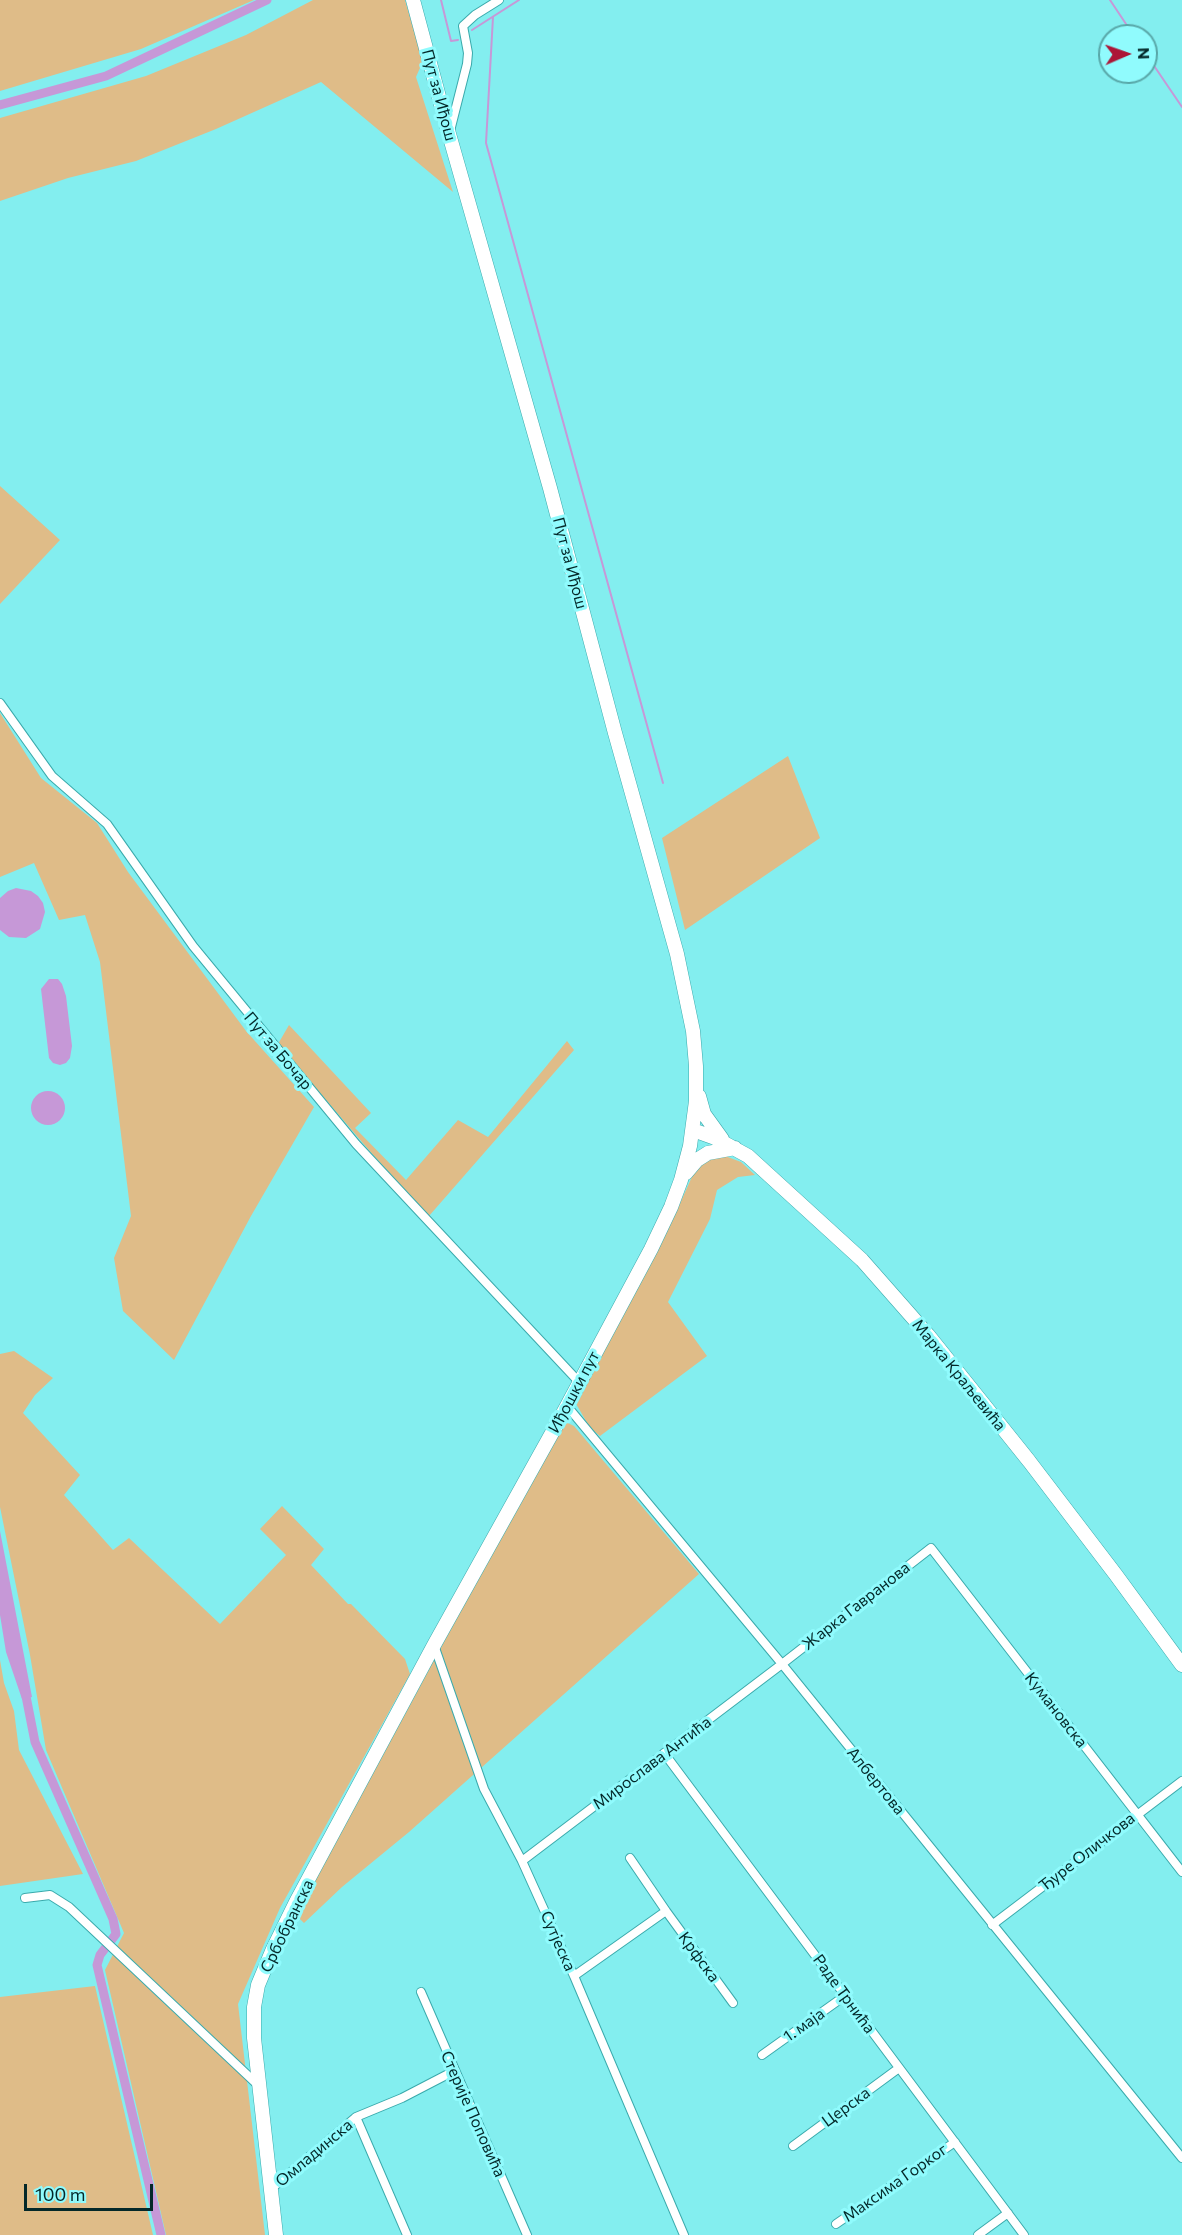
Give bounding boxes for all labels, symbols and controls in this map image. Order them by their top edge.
north arrow [1098,24,1158,84]
street label: Пут за Иђош [418,47,460,143]
text: N [1135,47,1154,60]
street label: Пут за Иђош [549,515,591,611]
street label: Пут за Бочар [240,1008,316,1094]
street label: Марка Краљевића [908,1315,1010,1435]
street label: Иђошки пут [544,1348,604,1436]
street label: Жарка Гавранова [798,1558,914,1654]
street label: Кумановска [1021,1669,1091,1751]
street label: Мирослава Антића [589,1712,715,1814]
street label: Албертова [843,1743,909,1819]
street label: Ђуре Оличкова [1035,1809,1139,1895]
street label: Србобранска [256,1876,318,1976]
street label: Сутјеска [536,1908,580,1974]
street label: Крфска [674,1928,724,1986]
street label: Раде Трнића [809,1951,879,2037]
street label: 1. маја [780,2004,828,2046]
street label: Стерије Поповића [437,2048,509,2180]
street label: Церска [818,2083,874,2131]
street label: Омладинска [272,2115,356,2191]
street label: Максима Горког [839,2140,951,2226]
scale bar [27,2172,156,2210]
text: 100 m [35,2183,85,2205]

